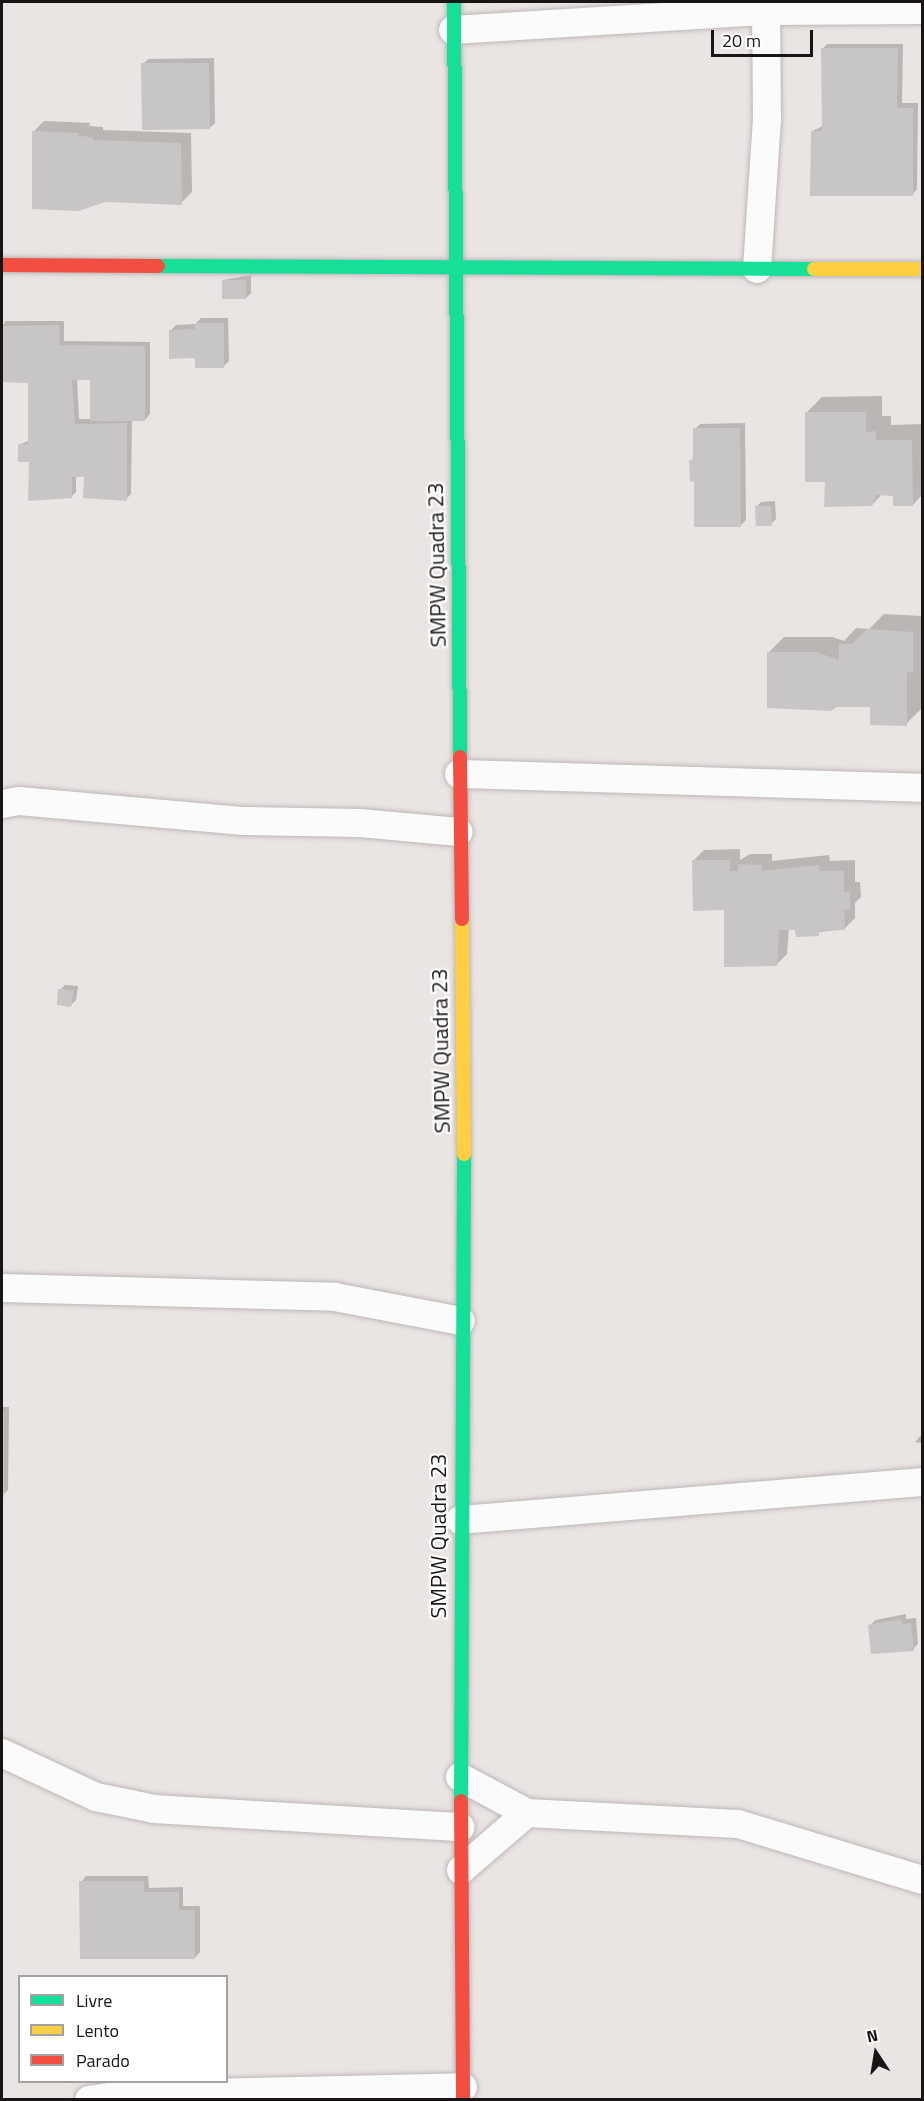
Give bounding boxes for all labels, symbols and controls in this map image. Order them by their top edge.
scale bar [714,18,816,56]
text: 20 m [722,27,761,54]
street label: SMPW Quadra 23 [422,482,452,648]
street label: SMPW Quadra 23 [426,968,456,1134]
street label: SMPW Quadra 23 [426,1454,452,1618]
legend [18,1975,228,2083]
text: Livre [76,1987,112,2014]
text: Lento [76,2017,119,2044]
north arrow [846,2023,906,2083]
text: N [864,2023,880,2048]
text: Parado [76,2047,130,2074]

